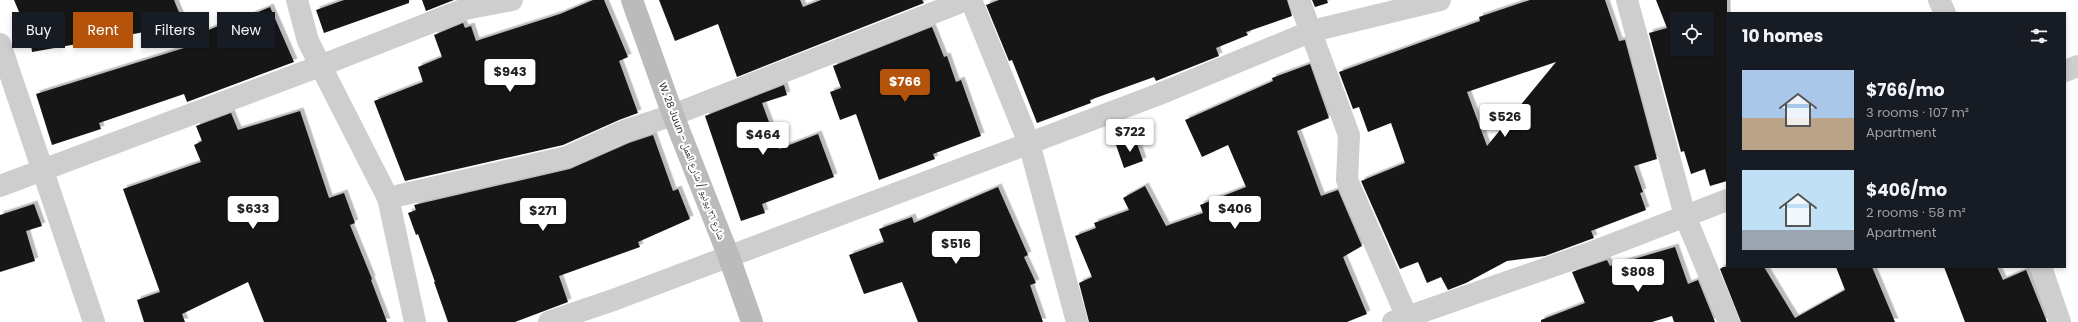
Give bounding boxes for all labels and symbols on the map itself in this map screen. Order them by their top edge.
pin: $943 [486,59,534,93]
pin: $766 [881,69,929,103]
street label: W. 28 Juun - شارع ٢٦ يونيو / شارع العمل [655,80,729,242]
pin: $526 [1481,104,1529,138]
pin: $722 [1106,119,1154,153]
pin: $464 [739,122,787,156]
pin: $633 [229,196,277,230]
pin: $406 [1211,196,1259,230]
pin: $271 [519,198,567,232]
pin: $516 [932,231,980,265]
pin: $808 [1614,259,1662,293]

